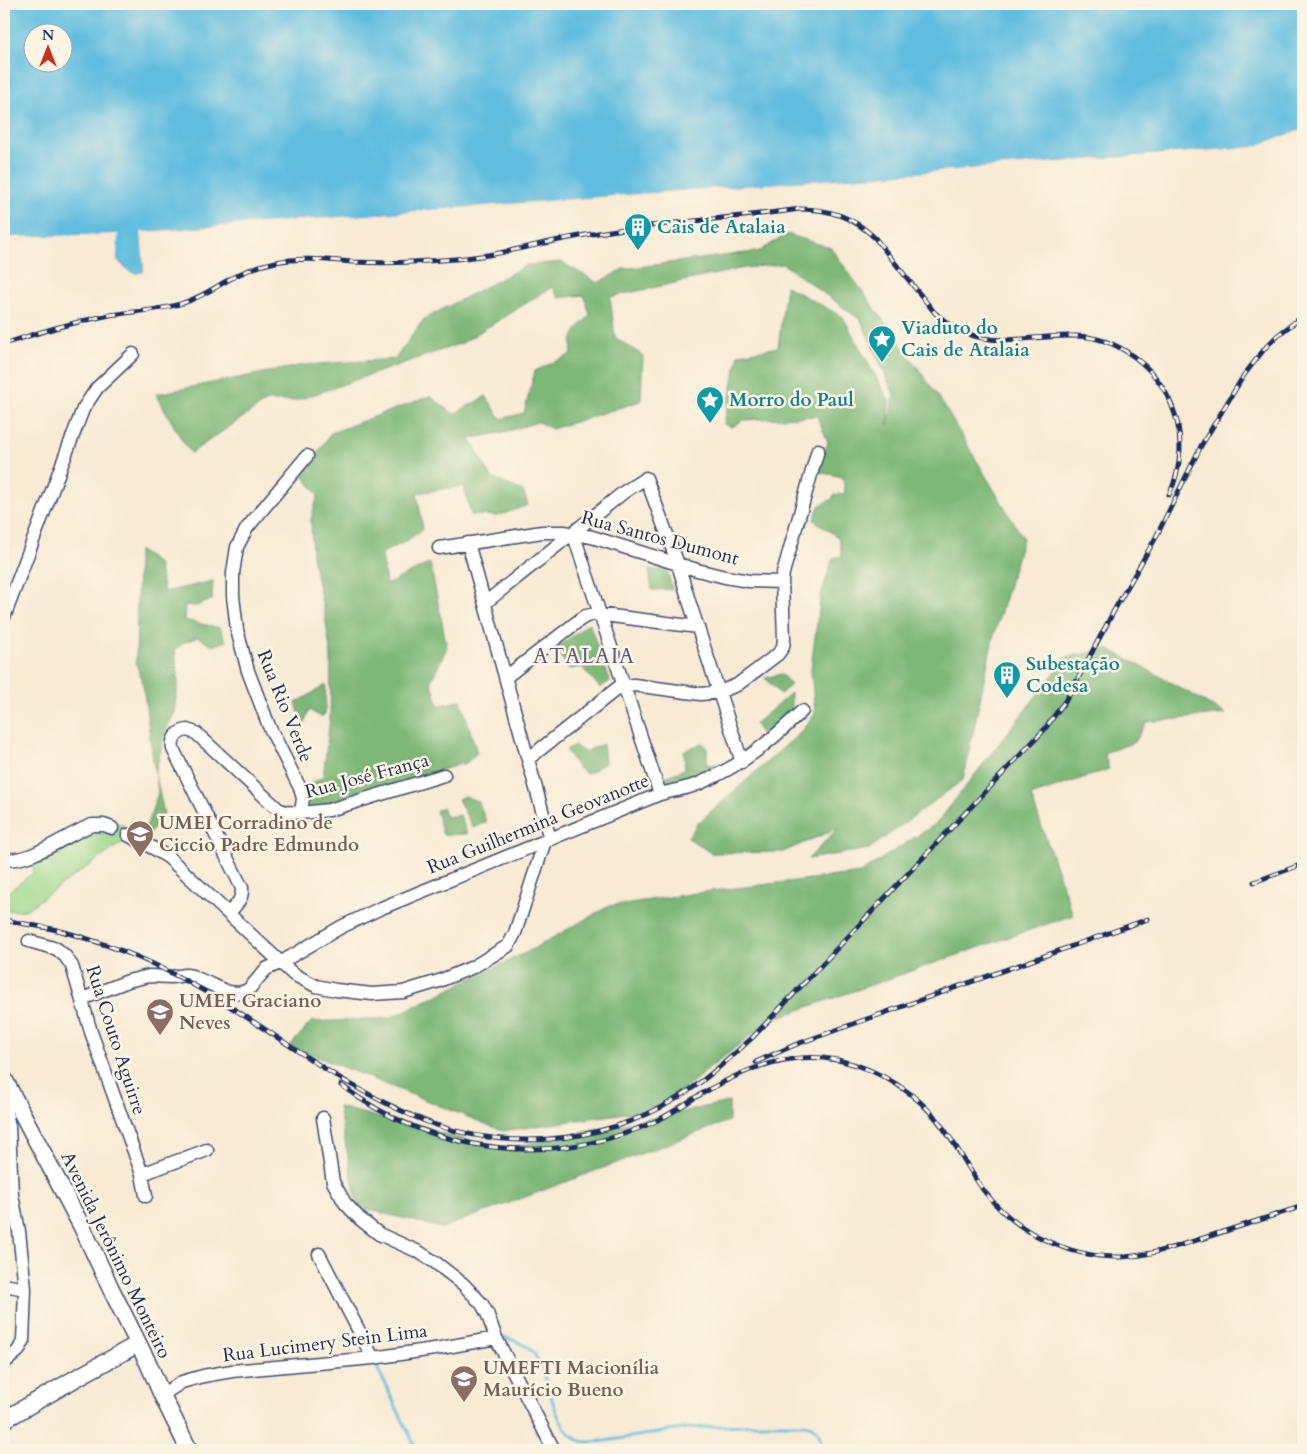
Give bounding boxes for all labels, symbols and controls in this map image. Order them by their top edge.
north arrow [22,22,72,72]
text: N [42,26,54,45]
building icon: Cais de Atalaia [623,212,653,251]
place label: Cais de Atalaia [657,214,786,240]
place label: Viaduto do Cais de Atalaia [901,315,1030,363]
place icon: Viaduto do Cais de Atalaia [867,324,897,363]
place icon: Morro do Paul [695,385,725,424]
place label: Morro do Paul [729,387,854,413]
street label: Rua Santos Dumont [578,504,742,572]
district label: ATALAIA [533,642,635,671]
street label: Rua Rio Verde [251,646,319,766]
place label: Subestação Codesa [1026,651,1120,699]
building icon: Subestação Codesa [992,660,1022,699]
street label: Rua José França [302,747,432,805]
street label: Rua Guilhermina Geovanotte [423,767,653,881]
place label: UMEI Corradino de Ciccio Padre Edmundo [159,810,359,858]
school or university icon: UMEI Corradino de Ciccio Padre Edmundo [125,819,155,858]
street label: Rua Couto Aguirre [80,962,152,1118]
place label: UMEF Graciano Neves [179,988,321,1036]
school or university icon: UMEF Graciano Neves [145,997,175,1036]
street label: Avenida Jerônimo Monteiro [54,1147,178,1363]
street label: Rua Lucimery Stein Lima [221,1318,429,1368]
place label: UMEFTI Macionília Maurício Bueno [483,1355,660,1403]
school or university icon: UMEFTI Macionília Maurício Bueno [449,1364,479,1403]

